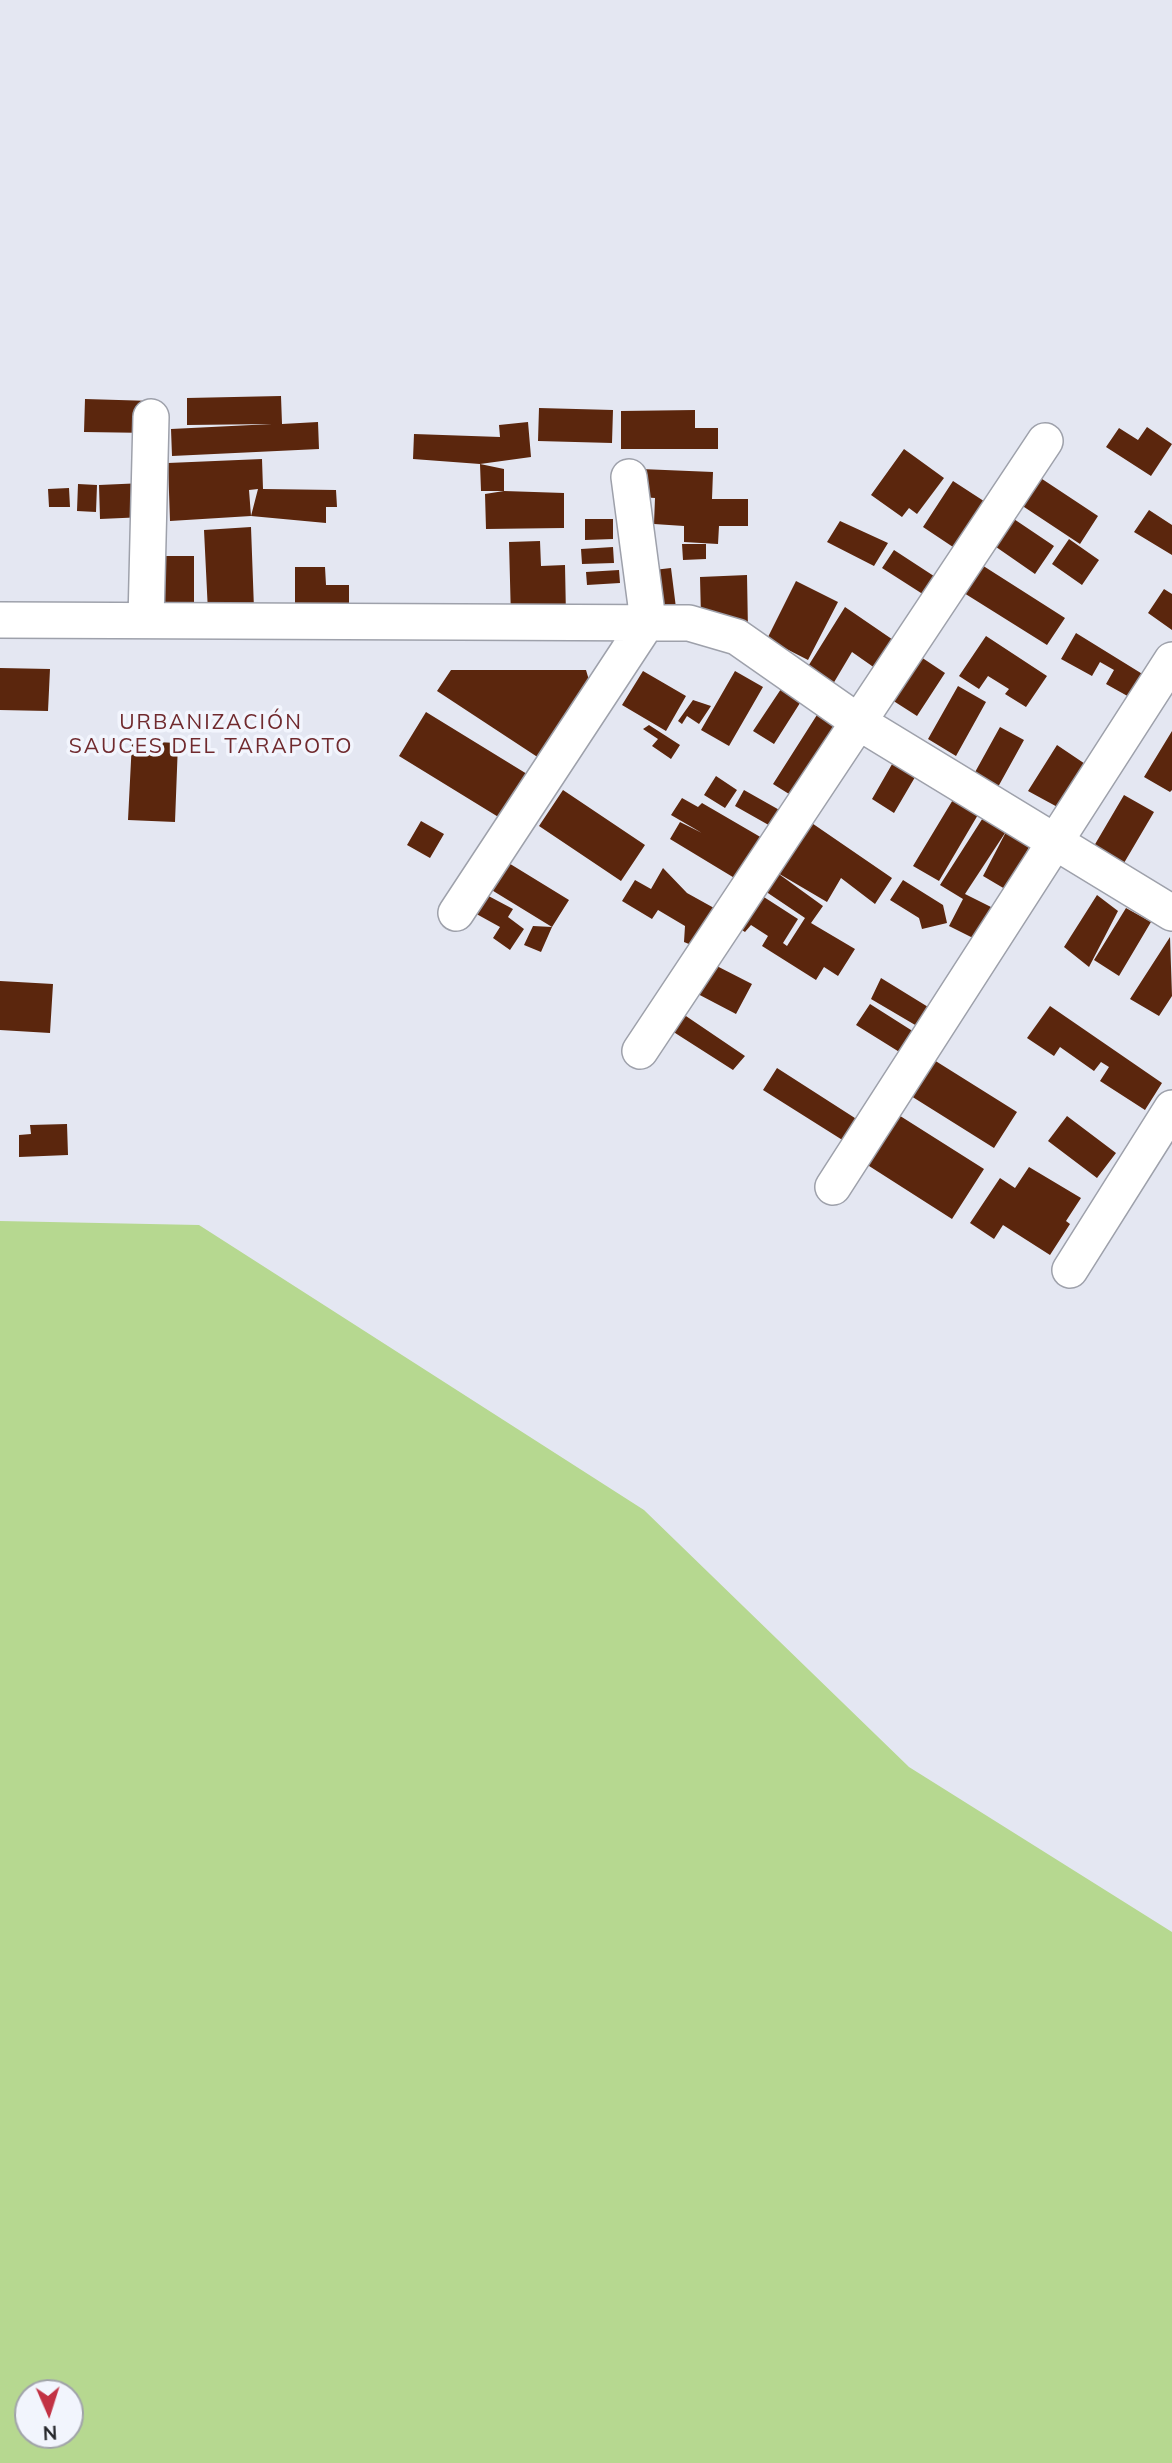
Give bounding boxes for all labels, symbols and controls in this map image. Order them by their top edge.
district label: URBANIZACIÓN SAUCES DEL TARAPOTO [71,710,351,760]
north arrow [14,2379,84,2449]
text: N [42,2421,58,2445]

